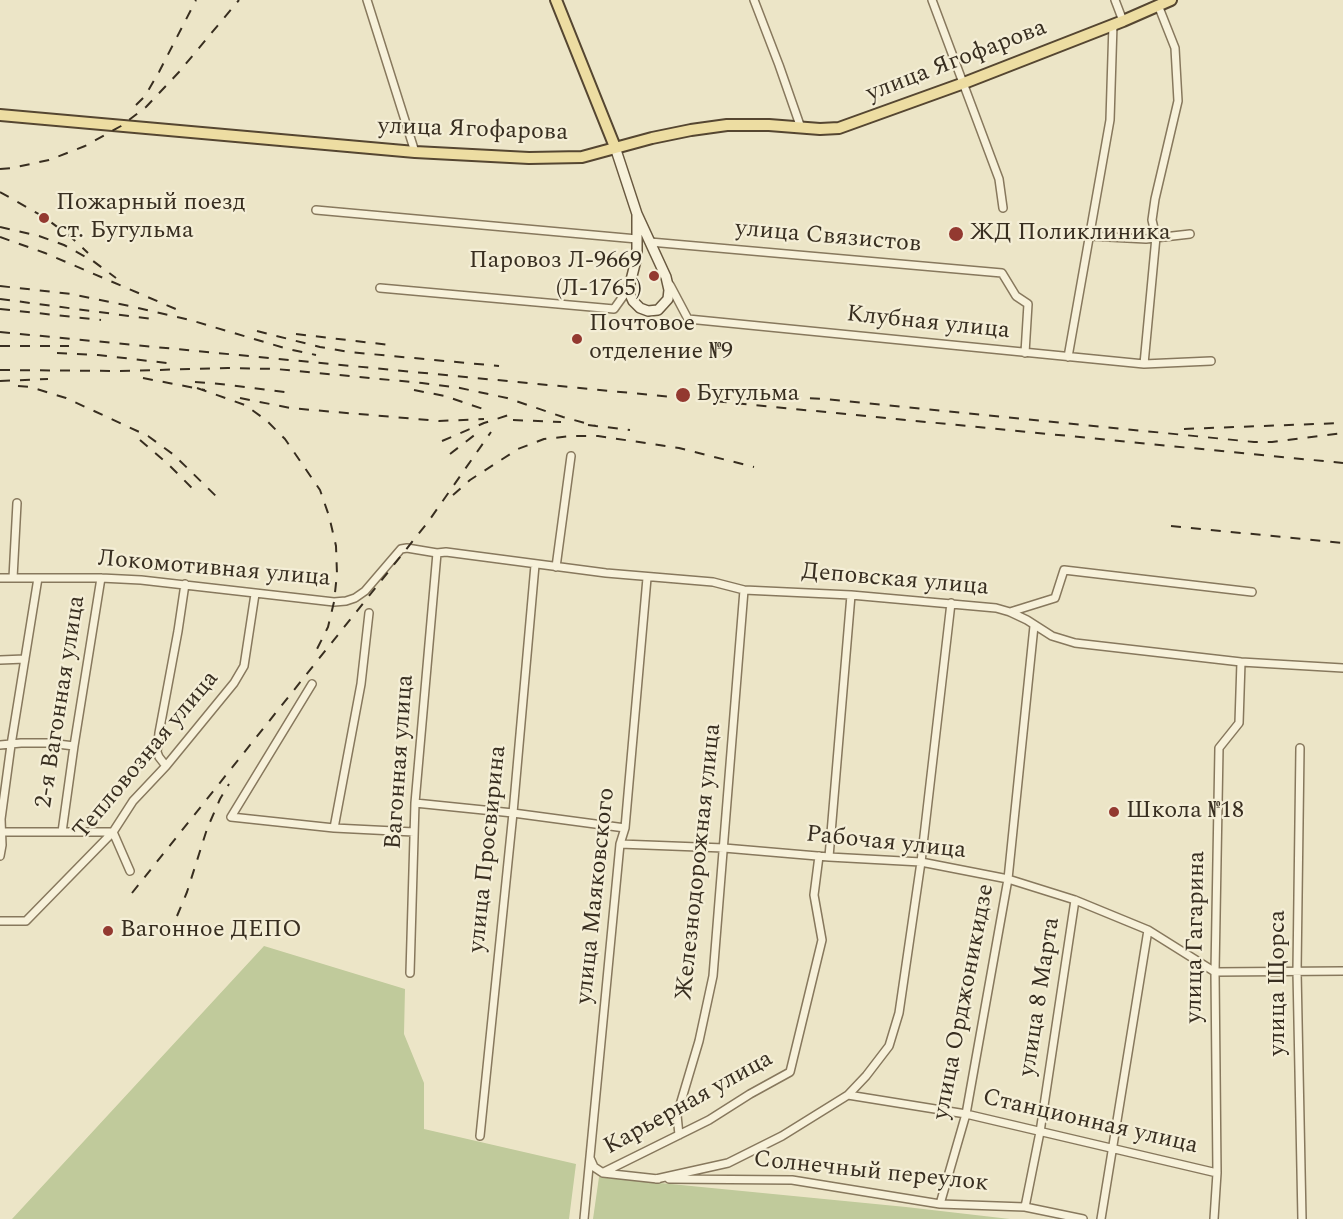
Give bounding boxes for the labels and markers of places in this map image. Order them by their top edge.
place label: Пожарный поезд ст. Бугульма [56,190,246,246]
marker: Пожарный поезд ст. Бугульма [37,211,51,225]
place label: ЖД Поликлиника [970,220,1171,248]
marker: ЖД Поликлиника [947,225,965,243]
place label: Паровоз Л-9669 (Л-1765) [469,248,642,304]
marker: Паровоз Л-9669 (Л-1765) [647,269,661,283]
place label: Почтовое отделение №9 [589,311,733,367]
marker: Почтовое отделение №9 [570,332,584,346]
place label: Бугульма [696,381,800,409]
marker: Бугульма [674,386,692,404]
place label: Школа №18 [1126,798,1244,826]
marker: Школа №18 [1107,805,1121,819]
place label: Вагонное ДЕПО [120,917,302,945]
marker: Вагонное ДЕПО [101,924,115,938]

